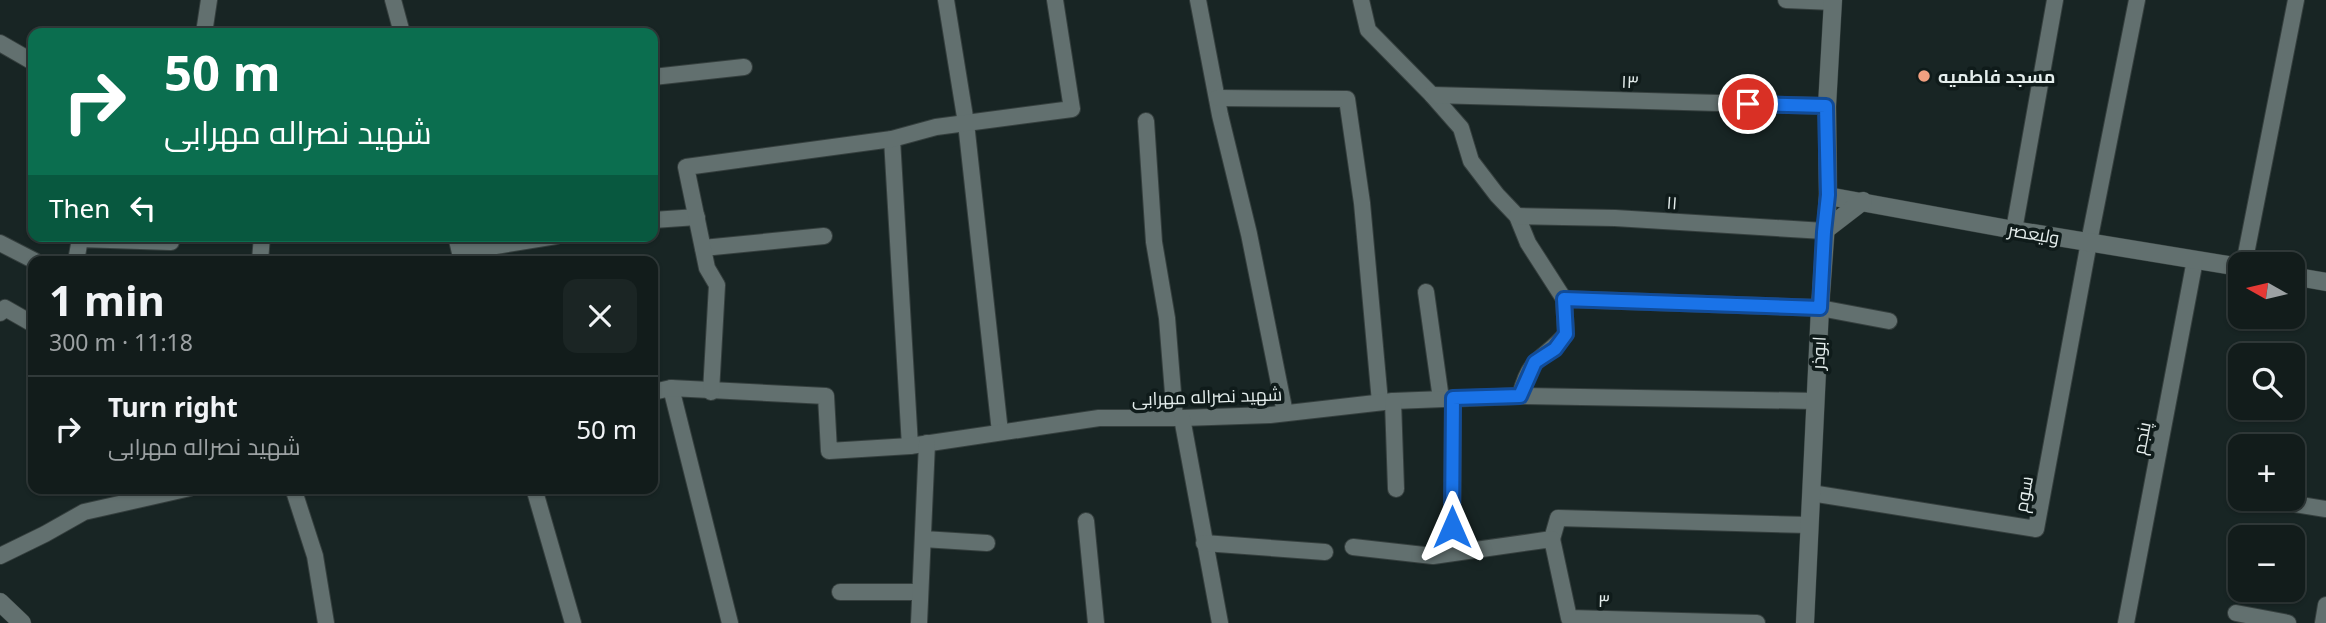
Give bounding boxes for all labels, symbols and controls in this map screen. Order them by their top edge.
text: 50 m [164,39,281,105]
icon: right [49,56,140,147]
place label: مسجد فاطمیه [1938,64,2056,88]
marker: مسجد فاطمیه [1916,68,1932,84]
street label: ۱۳ [1621,69,1639,93]
pin [1718,74,1778,134]
icon: arrive [1729,85,1767,123]
text: شهید نصراله مهرابی [164,110,432,153]
icon: left [124,189,162,227]
text: Then [49,190,110,226]
street label: ۱۱ [1666,190,1678,214]
street label: ولیعصر [2005,217,2062,249]
north arrow [2228,252,2305,329]
map controls [2228,252,2305,602]
text: 1 min [49,271,165,328]
button: close [563,279,637,353]
text: 300 m · 11:18 [49,326,193,358]
street label: ابوذر [1805,336,1831,371]
button: search [2228,343,2305,420]
street label: شهید نصراله مهرابی [1131,381,1283,411]
text: Turn right [108,389,238,425]
icon: right [49,410,87,448]
text: 50 m [576,411,637,447]
street label: پنجم [2126,419,2157,457]
text: شهید نصراله مهرابی [108,430,300,462]
button: + [2228,434,2305,511]
street label: سوم [2008,474,2039,514]
position arrow [1415,490,1489,564]
button: − [2228,525,2305,602]
street label: ۳ [1598,588,1610,612]

